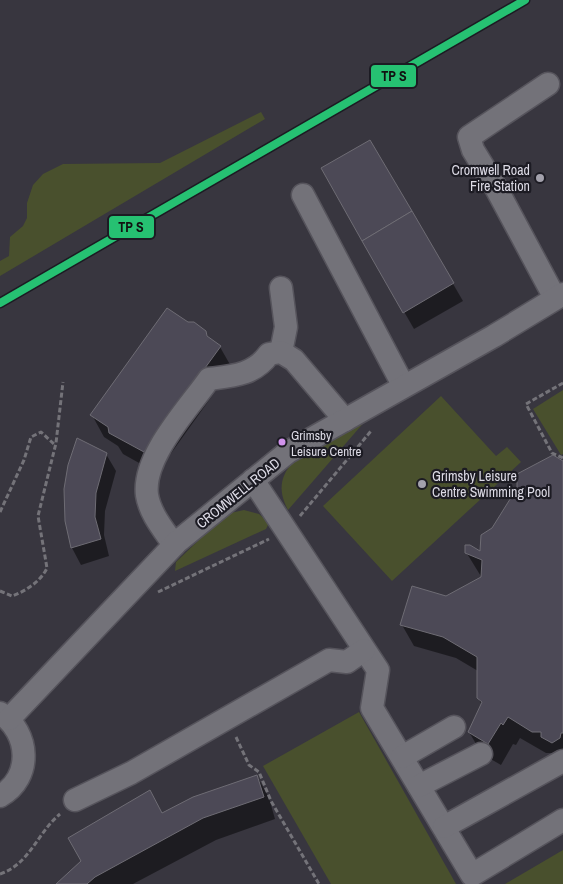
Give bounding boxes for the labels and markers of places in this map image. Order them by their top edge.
place label: Cromwell Road Fire Station [452,161,530,195]
marker: Cromwell Road Fire Station [534,172,546,184]
place label: Grimsby Leisure Centre [291,427,362,460]
marker: Grimsby Leisure Centre [277,437,287,447]
place label: Grimsby Leisure Centre Swimming Pool [432,467,550,501]
marker: Grimsby Leisure Centre Swimming Pool [416,478,428,490]

